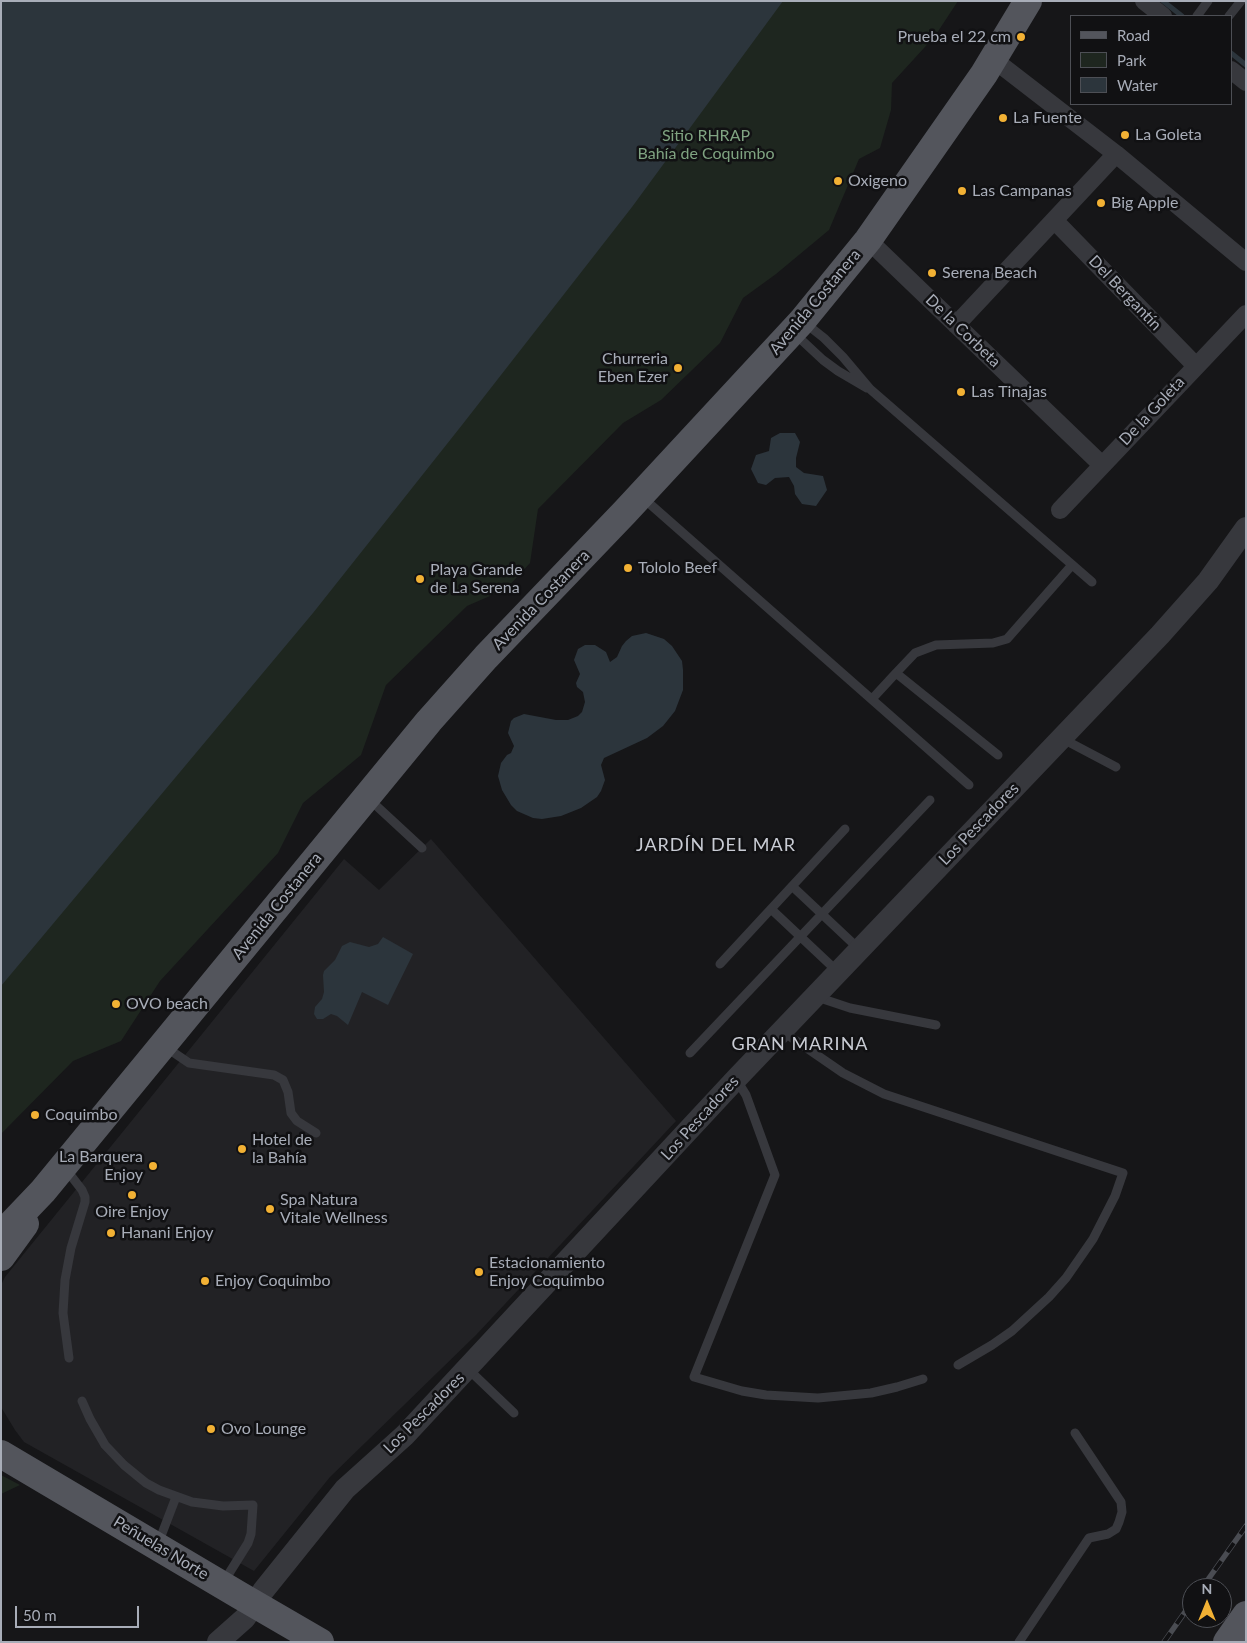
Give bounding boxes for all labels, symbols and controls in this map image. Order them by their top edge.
legend [1070,15,1232,105]
text: Road [1117,26,1150,44]
place label: Prueba el 22 cm [898,27,1011,47]
marker: Prueba el 22 cm [1015,31,1027,43]
text: Park [1117,51,1146,69]
text: Water [1117,76,1158,94]
place label: La Fuente [1013,108,1082,128]
marker: La Fuente [997,112,1009,124]
place label: La Goleta [1135,125,1202,145]
park label: Sitio RHRAP Bahía de Coquimbo [638,126,774,164]
marker: La Goleta [1119,129,1131,141]
place label: Oxigeno [848,171,907,191]
marker: Oxigeno [832,175,844,187]
place label: Las Campanas [972,181,1072,201]
marker: Las Campanas [956,185,968,197]
place label: Big Apple [1111,193,1178,213]
marker: Big Apple [1095,197,1107,209]
street label: Avenida Costanera [765,245,865,359]
street label: Del Bergantín [1085,252,1165,334]
place label: Serena Beach [942,263,1037,283]
marker: Serena Beach [926,267,938,279]
street label: De la Corbeta [921,290,1005,372]
place label: Churreria Eben Ezer [598,349,668,387]
marker: Churreria Eben Ezer [672,362,684,374]
street label: De la Goleta [1115,373,1189,449]
place label: Las Tinajas [971,382,1047,402]
marker: Las Tinajas [955,386,967,398]
street label: Avenida Costanera [488,546,594,654]
place label: Tololo Beef [638,558,717,578]
place label: Playa Grande de La Serena [430,560,523,598]
marker: Tololo Beef [622,562,634,574]
marker: Playa Grande de La Serena [414,573,426,585]
street label: Los Pescadores [935,779,1023,869]
district label: JARDÍN DEL MAR [634,834,798,856]
street label: Avenida Costanera [228,849,326,963]
place label: OVO beach [126,994,208,1014]
marker: OVO beach [110,998,122,1010]
district label: GRAN MARINA [730,1033,870,1055]
street label: Los Pescadores [657,1072,743,1164]
place label: Coquimbo [45,1105,118,1125]
marker: Coquimbo [29,1109,41,1121]
place label: Hotel de la Bahía [252,1130,312,1168]
marker: Hotel de la Bahía [236,1143,248,1155]
place label: La Barquera Enjoy [59,1147,143,1185]
marker: La Barquera Enjoy [147,1160,159,1172]
marker: Oire Enjoy [126,1189,138,1201]
place label: Spa Natura Vitale Wellness [280,1190,388,1228]
place label: Oire Enjoy [95,1202,169,1222]
marker: Spa Natura Vitale Wellness [264,1203,276,1215]
place label: Hanani Enjoy [121,1223,214,1243]
marker: Hanani Enjoy [105,1227,117,1239]
place label: Estacionamiento Enjoy Coquimbo [489,1253,605,1291]
marker: Estacionamiento Enjoy Coquimbo [473,1266,485,1278]
place label: Enjoy Coquimbo [215,1271,330,1291]
marker: Enjoy Coquimbo [199,1275,211,1287]
street label: Los Pescadores [379,1368,469,1458]
place label: Ovo Lounge [221,1419,306,1439]
marker: Ovo Lounge [205,1423,217,1435]
street label: Peñuelas Norte [110,1512,212,1584]
north arrow [1182,1578,1232,1628]
text: N [1202,1580,1212,1597]
scale bar [18,1596,141,1628]
text: 50 m [23,1606,57,1624]

